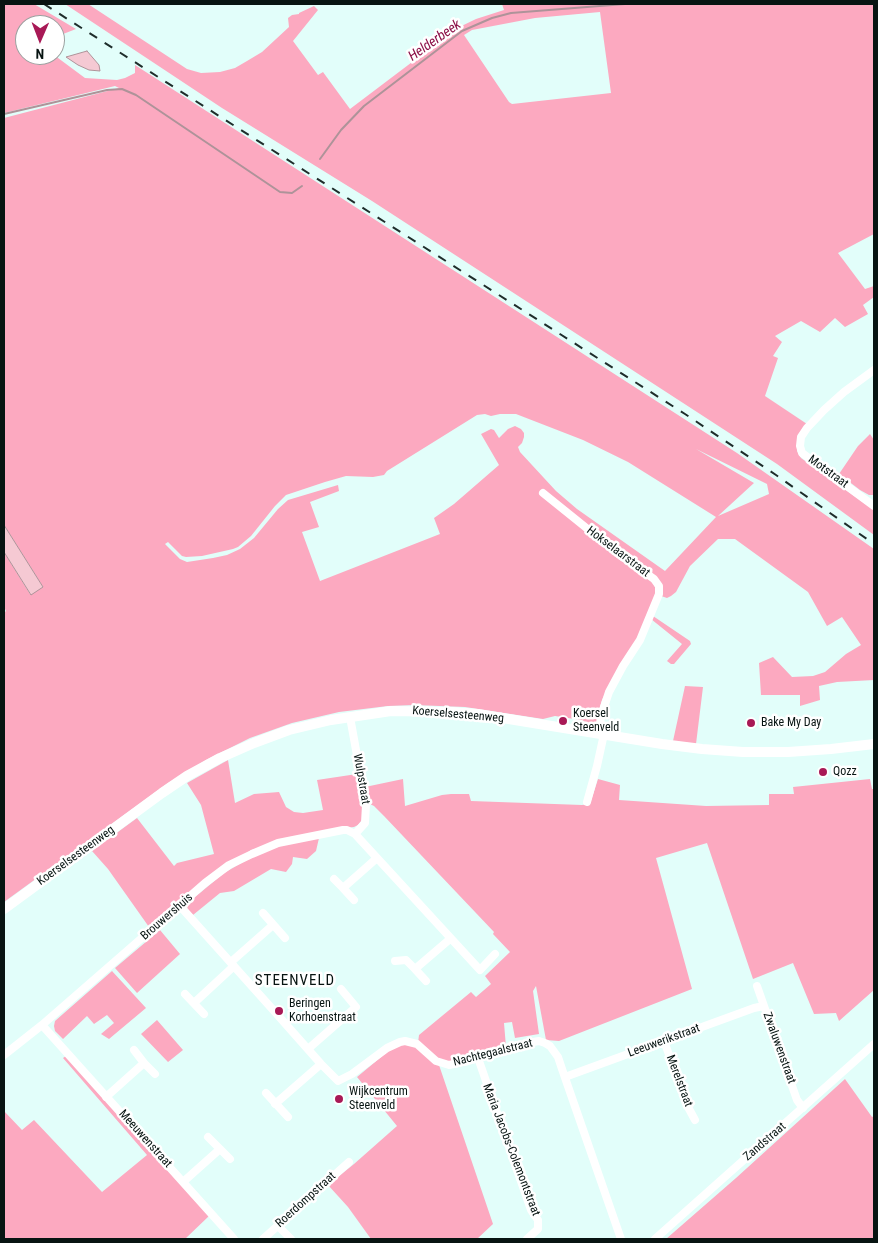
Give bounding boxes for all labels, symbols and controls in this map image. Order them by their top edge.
north arrow [15,15,65,65]
water label: Helderbeek [405,17,465,65]
text: N [35,46,44,62]
street label: Motstraat [805,453,851,491]
street label: Hokselaarstraat [584,524,652,580]
street label: Koerselsesteenweg [412,704,504,726]
place label: Koersel Steenveld [573,707,619,735]
marker: Koersel Steenveld [557,715,569,727]
place label: Bake My Day [761,716,821,730]
marker: Bake My Day [745,717,757,729]
street label: Wulpstraat [349,753,373,805]
place label: Qozz [833,765,857,779]
marker: Qozz [817,766,829,778]
street label: Koerselsesteenweg [35,823,117,889]
street label: Brouwershuis [138,890,196,944]
district label: STEENVELD [254,972,336,990]
place label: Beringen Korhoenstraat [289,997,356,1025]
marker: Beringen Korhoenstraat [273,1005,285,1017]
street label: Zwaluwenstraat [759,1010,799,1086]
street label: Leeuwerikstraat [626,1021,702,1061]
street label: Nachtegaalstraat [452,1036,534,1070]
street label: Merelstraat [663,1053,695,1109]
street label: Maria Jacobs-Colemontstraat [479,1082,543,1218]
place label: Wijkcentrum Steenveld [349,1085,408,1113]
marker: Wijkcentrum Steenveld [333,1093,345,1105]
street label: Meeuwenstraat [115,1107,175,1171]
street label: Zandstraat [741,1120,789,1164]
street label: Roerdompstraat [273,1169,339,1231]

